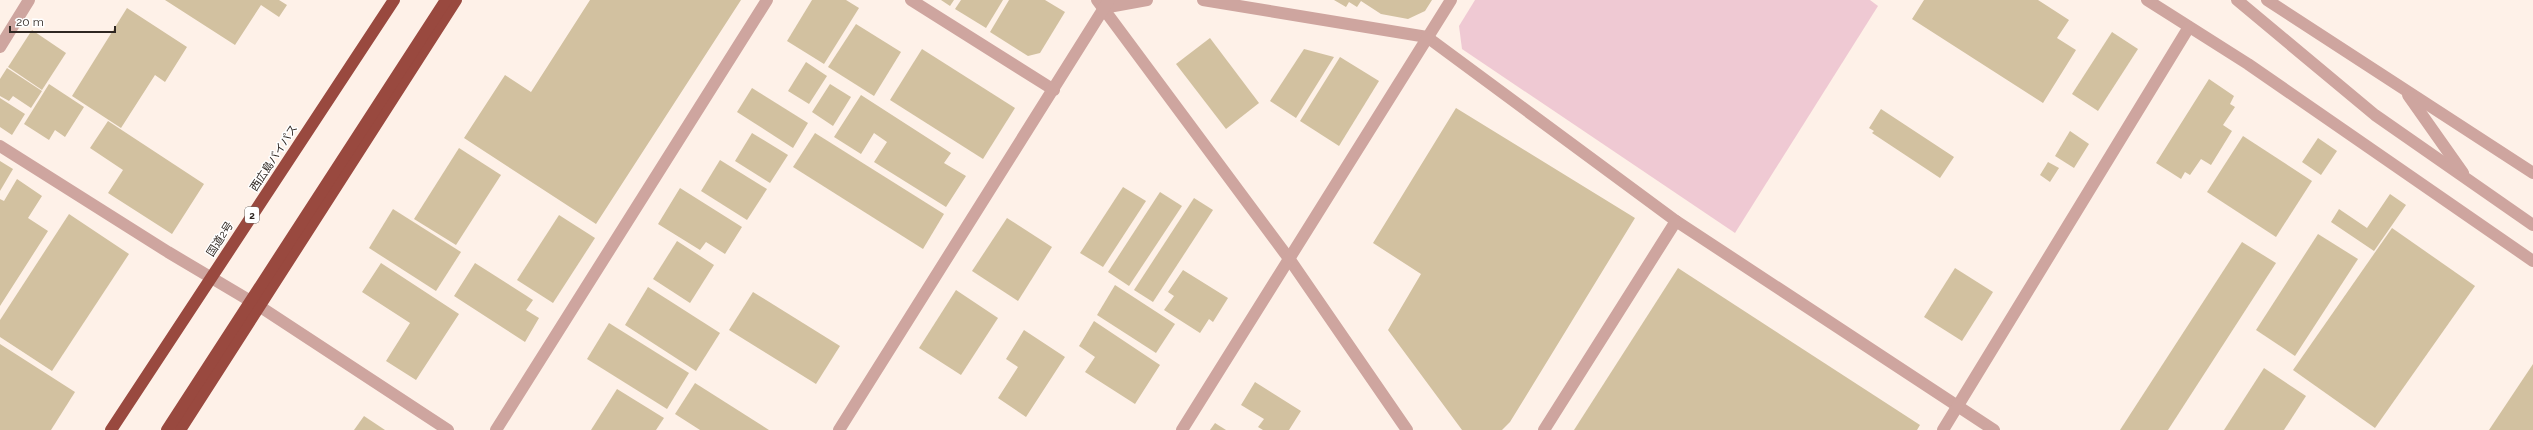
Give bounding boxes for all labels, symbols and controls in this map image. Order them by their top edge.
scale bar [10,8,115,34]
text: 20 m [16,15,44,29]
street label: 西広島バイパス [248,122,300,194]
road number: 2 [245,207,259,223]
street label: 国道2号 [204,219,236,259]

